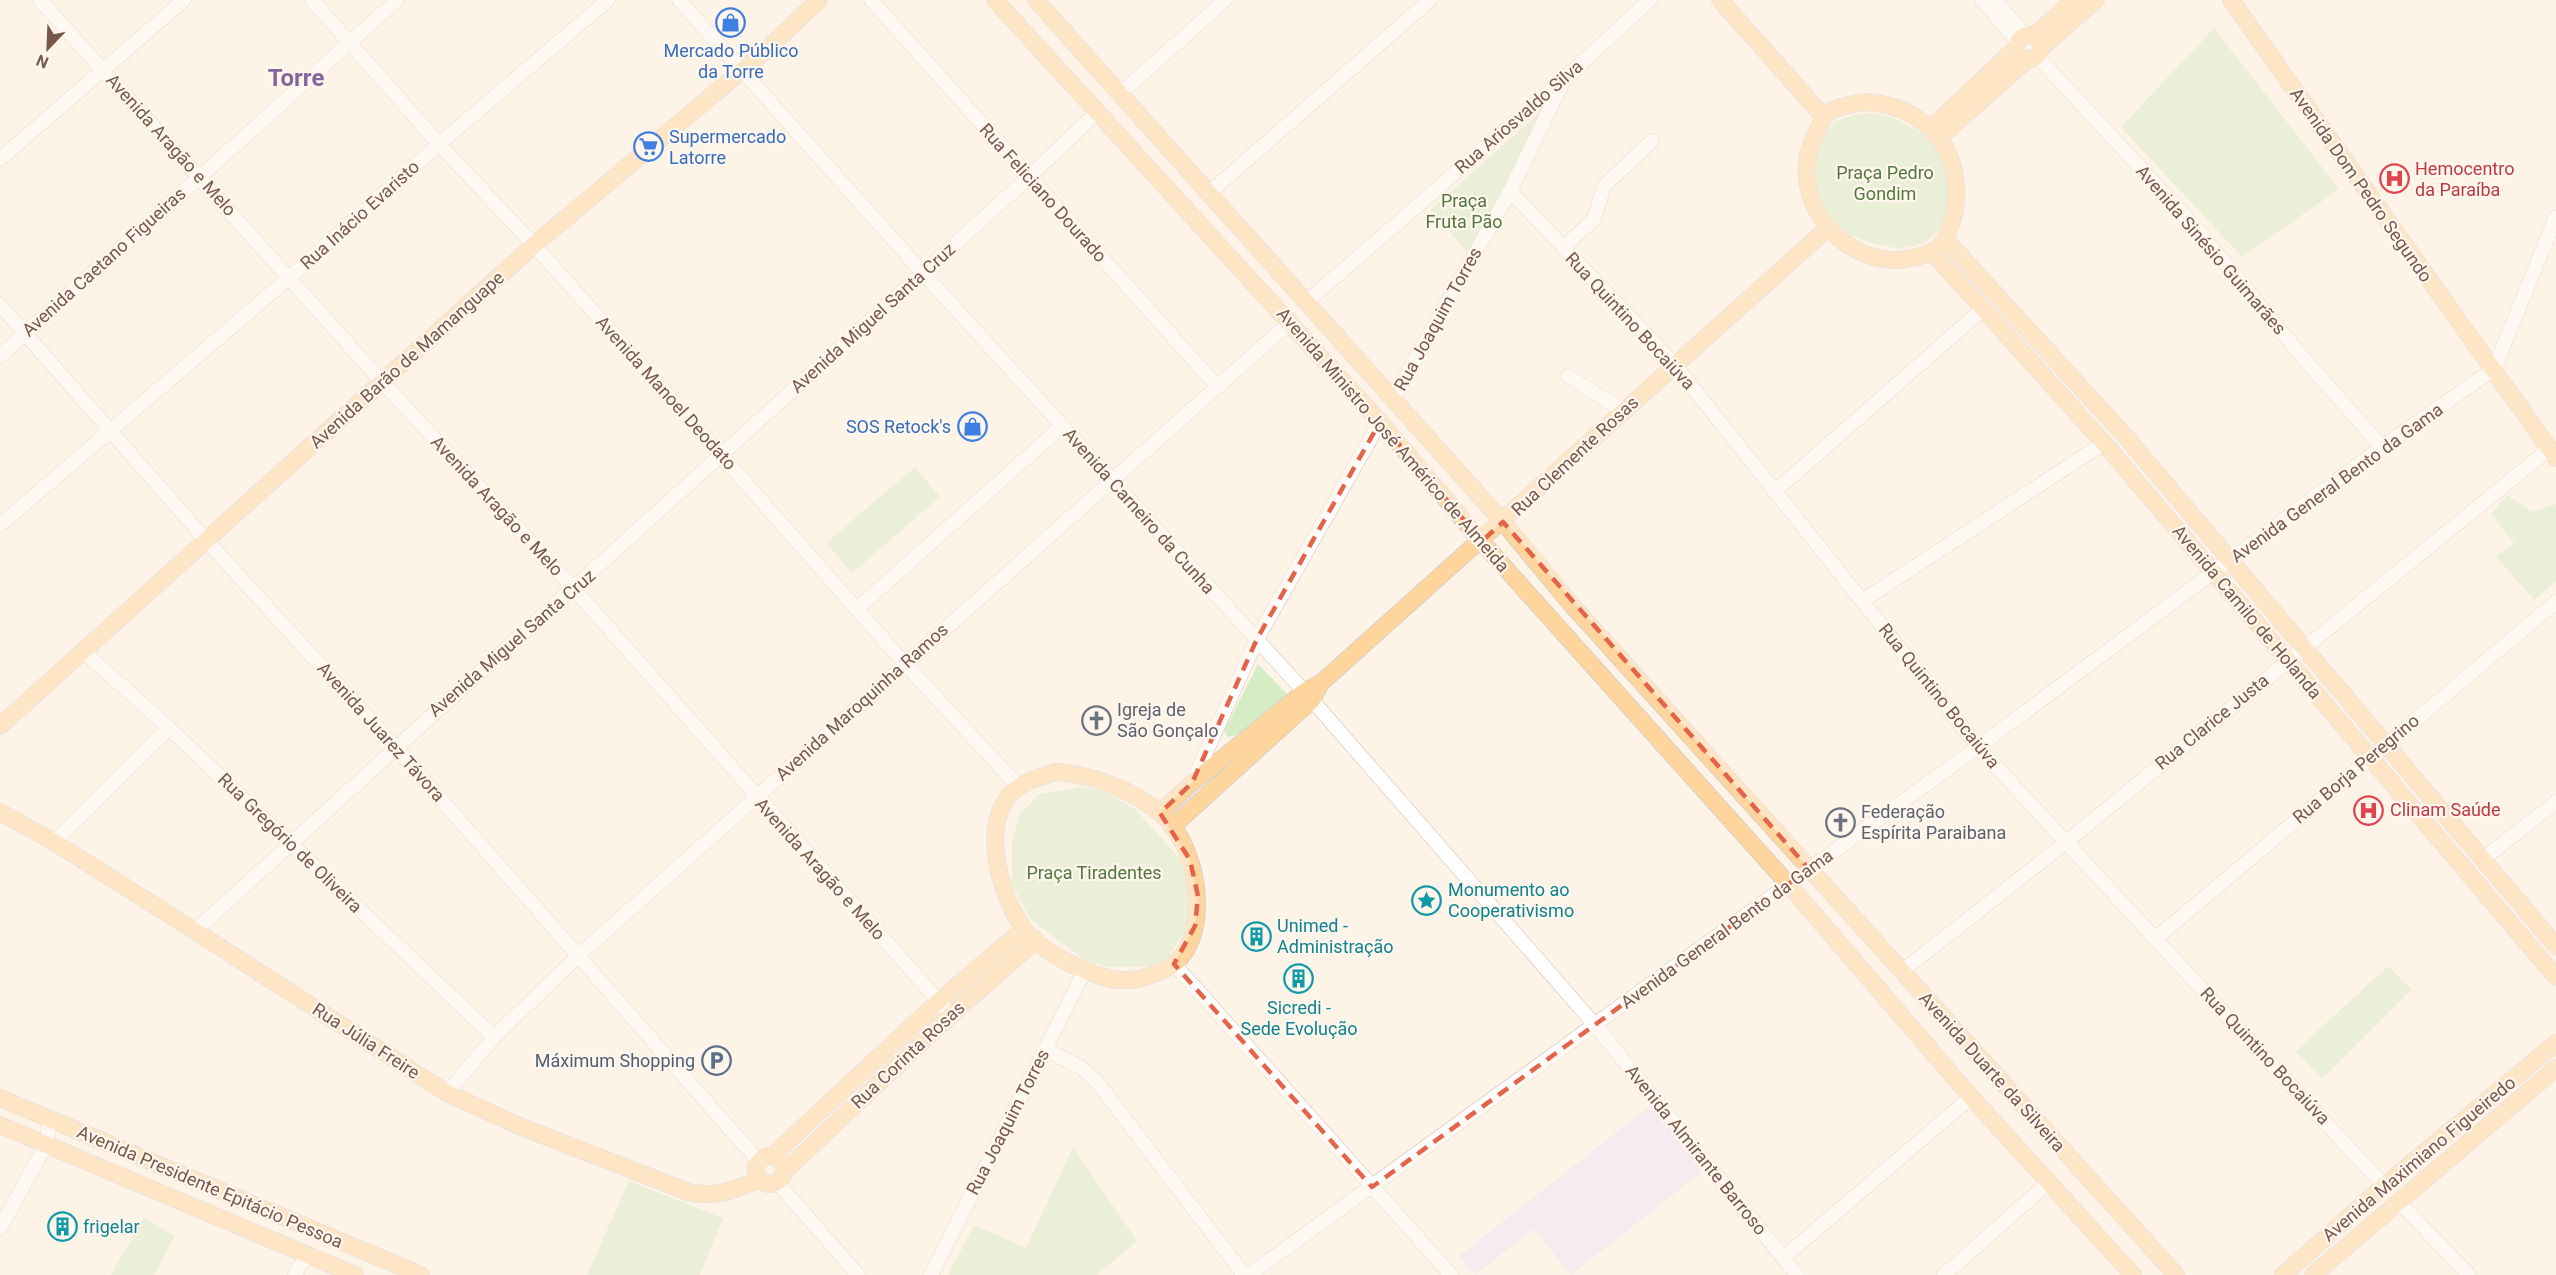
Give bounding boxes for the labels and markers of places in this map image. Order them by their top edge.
shop icon: Mercado Público da Torre [715,6,747,38]
place label: Mercado Público da Torre [663,40,799,82]
place label: Supermercado Latorre [669,126,786,168]
supermarket icon: Supermercado Latorre [632,131,664,163]
place label: Hemocentro da Paraíba [2415,158,2514,200]
hospital icon: Hemocentro da Paraíba [2378,163,2410,195]
shop icon: SOS Retock's [956,411,988,443]
place label: SOS Retock's [846,416,951,437]
place label: Igreja de São Gonçalo [1117,699,1219,741]
church icon: Igreja de São Gonçalo [1080,704,1112,736]
hospital icon: Clinam Saúde [2353,794,2385,826]
place label: Clinam Saúde [2390,799,2501,820]
place label: Federação Espírita Paraibana [1861,801,2006,843]
church icon: Federação Espírita Paraibana [1824,806,1856,838]
place label: Monumento ao Cooperativismo [1448,879,1574,921]
place icon: Monumento ao Cooperativismo [1411,884,1443,916]
place label: Unimed - Administração [1277,915,1394,957]
building icon: Unimed - Administração [1240,920,1272,952]
building icon: Sicredi - Sede Evolução [1283,963,1315,995]
place label: Sicredi - Sede Evolução [1240,997,1358,1039]
parking icon: Máximum Shopping [700,1045,732,1077]
place label: Máximum Shopping [535,1050,695,1071]
building icon: frigelar [46,1211,78,1243]
place label: frigelar [83,1216,140,1237]

